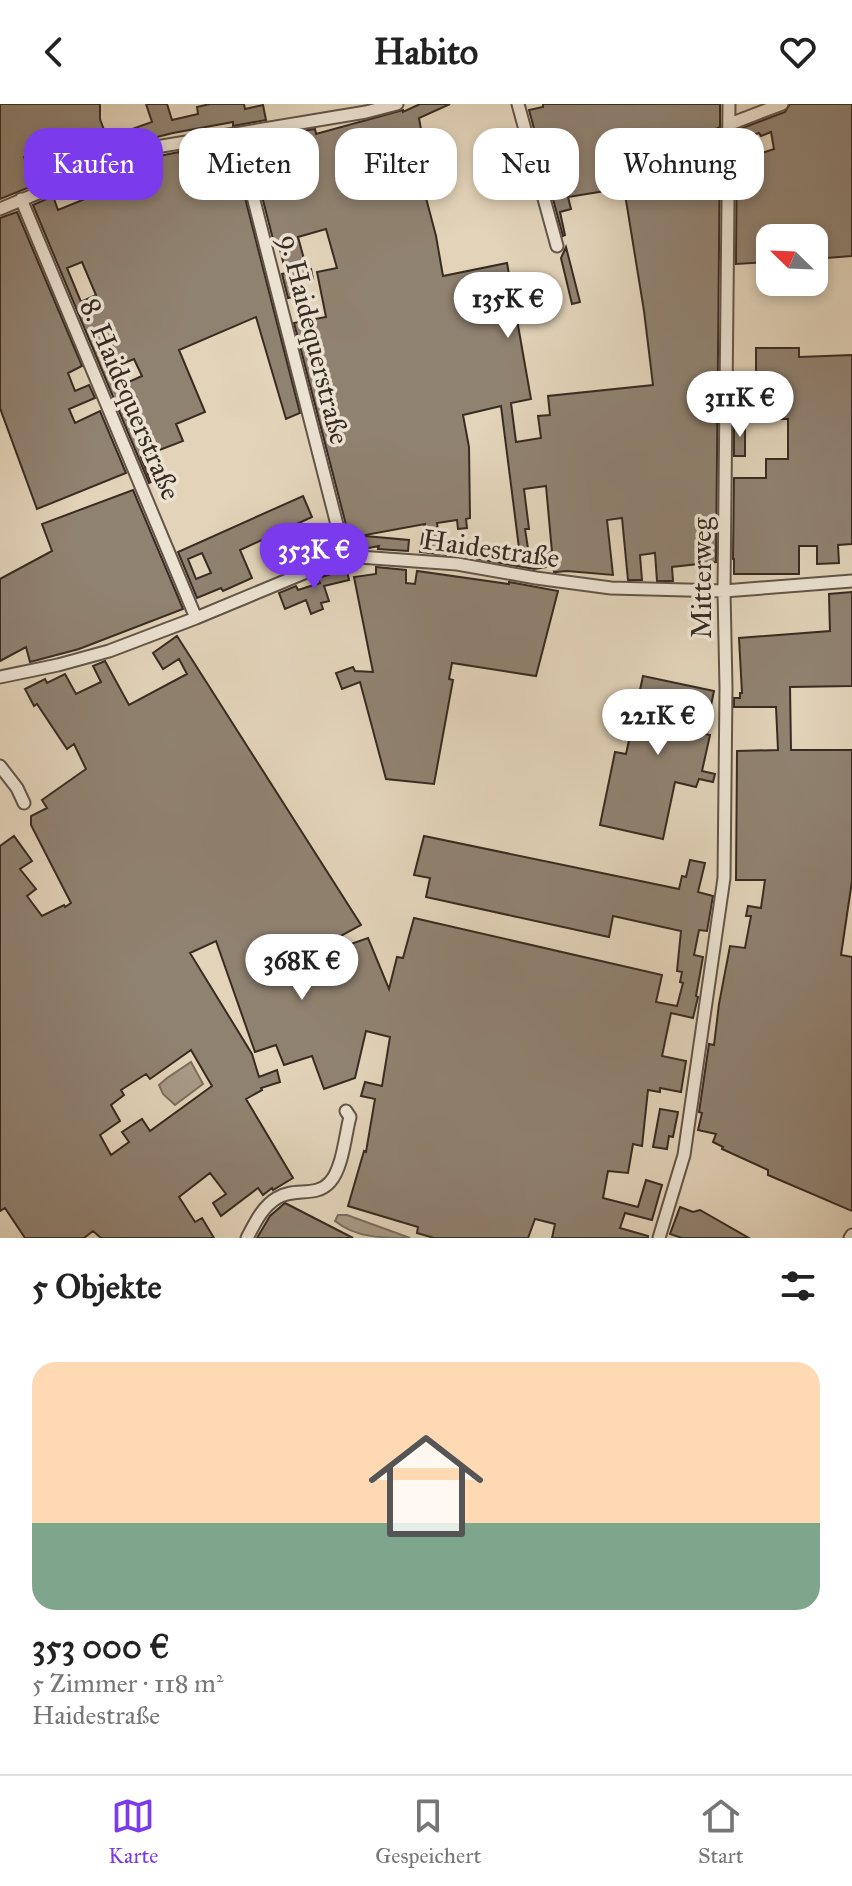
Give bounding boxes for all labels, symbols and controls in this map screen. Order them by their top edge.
icon: back [32,30,76,74]
text: Habito [374,30,478,74]
icon: heart [776,30,820,74]
chip: Kaufen [24,128,163,200]
chip: Mieten [179,128,319,200]
chip: Filter [335,128,457,200]
chip: Neu [473,128,579,200]
chip: Wohnung [595,128,764,200]
north arrow [756,224,828,296]
map controls [756,224,828,296]
street label: 9. Haidequerstraße [271,230,358,448]
pin: 135K € [443,272,573,340]
text: 135K € [472,282,544,314]
street label: 8. Haidequerstraße [72,293,189,505]
pin: 311K € [675,371,805,439]
text: 311K € [705,381,775,413]
street label: Mitterweg [684,516,719,639]
street label: Haidestraße [420,522,562,575]
pin: 353K € [249,523,379,591]
text: 353K € [278,533,350,565]
pin: 221K € [593,689,723,757]
text: 221K € [620,699,696,731]
pin: 368K € [237,934,367,1002]
text: 368K € [263,944,341,976]
icon: filters [776,1264,820,1308]
text: 5 Objekte [32,1266,162,1307]
icon: home [354,1414,498,1558]
text: 353 000 € [32,1626,170,1667]
text: 5 Zimmer · 118 m² [32,1667,223,1699]
text: Haidestraße [32,1699,160,1731]
tab: Karte [108,1794,158,1869]
tab: Gespeichert [375,1794,481,1869]
tab: Start [698,1794,744,1869]

